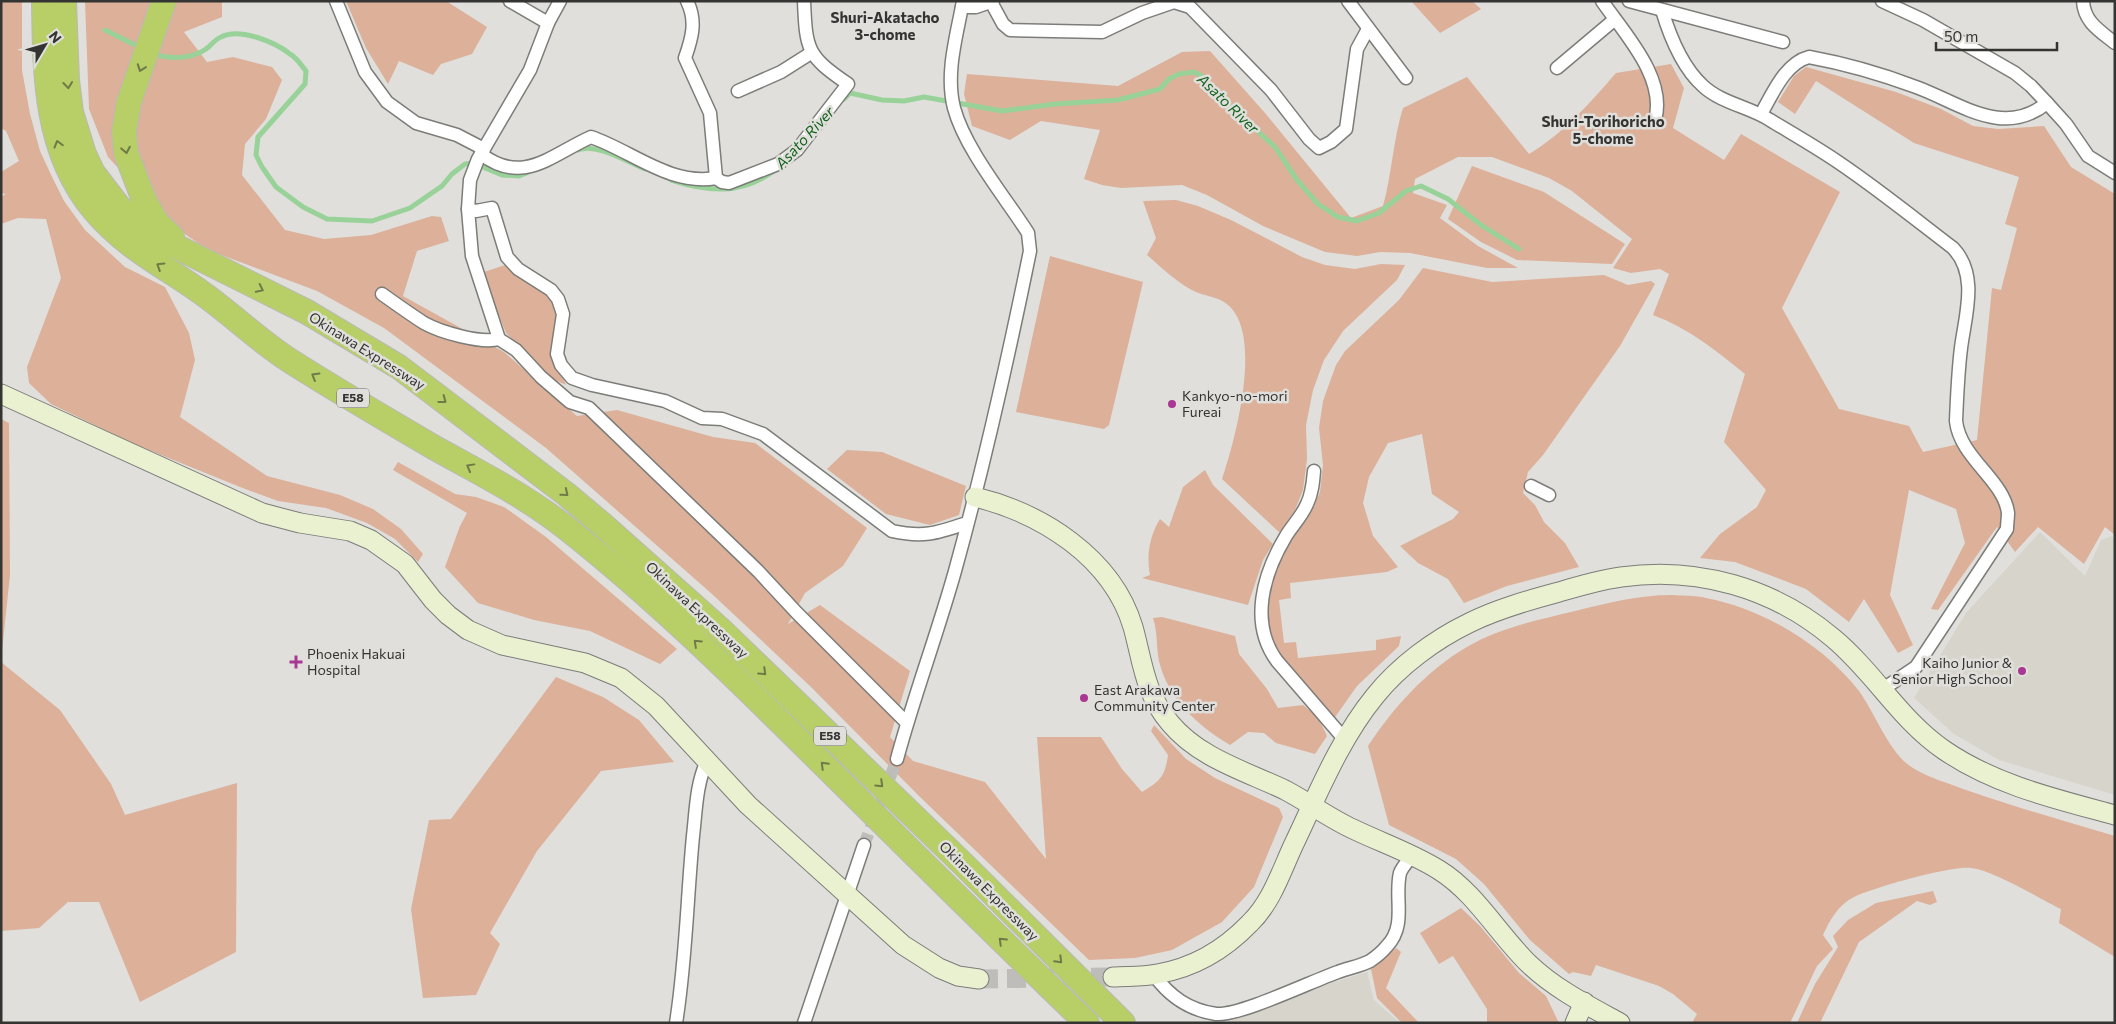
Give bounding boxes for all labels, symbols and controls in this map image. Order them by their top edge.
district label: Shuri-Akatacho 3-chome [830,8,940,43]
north arrow [20,20,70,70]
scale bar [1936,20,2057,52]
text: N [46,27,66,46]
text: 50 m [1944,27,1978,45]
one-way arrow [137,64,147,72]
water label: Asato River [1194,69,1264,138]
one-way arrow [62,81,73,89]
water label: Asato River [770,102,838,173]
district label: Shuri-Torihoricho 5-chome [1541,112,1665,147]
one-way arrow [53,140,63,148]
one-way arrow [121,146,131,155]
one-way arrow [156,262,165,272]
one-way arrow [254,283,263,293]
street label: Okinawa Expressway [306,308,428,393]
one-way arrow [312,372,321,382]
place label: Kankyo-no-mori Fureai [1182,387,1288,420]
road number: E58 [337,388,369,408]
one-way arrow [437,394,447,403]
marker: Kankyo-no-mori Fureai [1166,398,1178,410]
one-way arrow [467,463,476,473]
one-way arrow [559,487,568,496]
street label: Okinawa Expressway [643,558,752,661]
one-way arrow [694,640,703,649]
place label: Phoenix Hakuai Hospital [307,645,405,678]
place label: Kaiho Junior & Senior High School [1892,654,2013,687]
marker: Phoenix Hakuai Hospital [289,655,303,669]
marker: Kaiho Junior & Senior High School [2016,665,2028,677]
one-way arrow [758,666,767,675]
place label: East Arakawa Community Center [1094,681,1216,714]
marker: East Arakawa Community Center [1078,692,1090,704]
road number: E58 [814,726,846,746]
one-way arrow [821,762,830,771]
one-way arrow [875,779,884,788]
street label: Okinawa Expressway [936,837,1043,944]
one-way arrow [998,938,1007,947]
one-way arrow [1053,954,1062,963]

